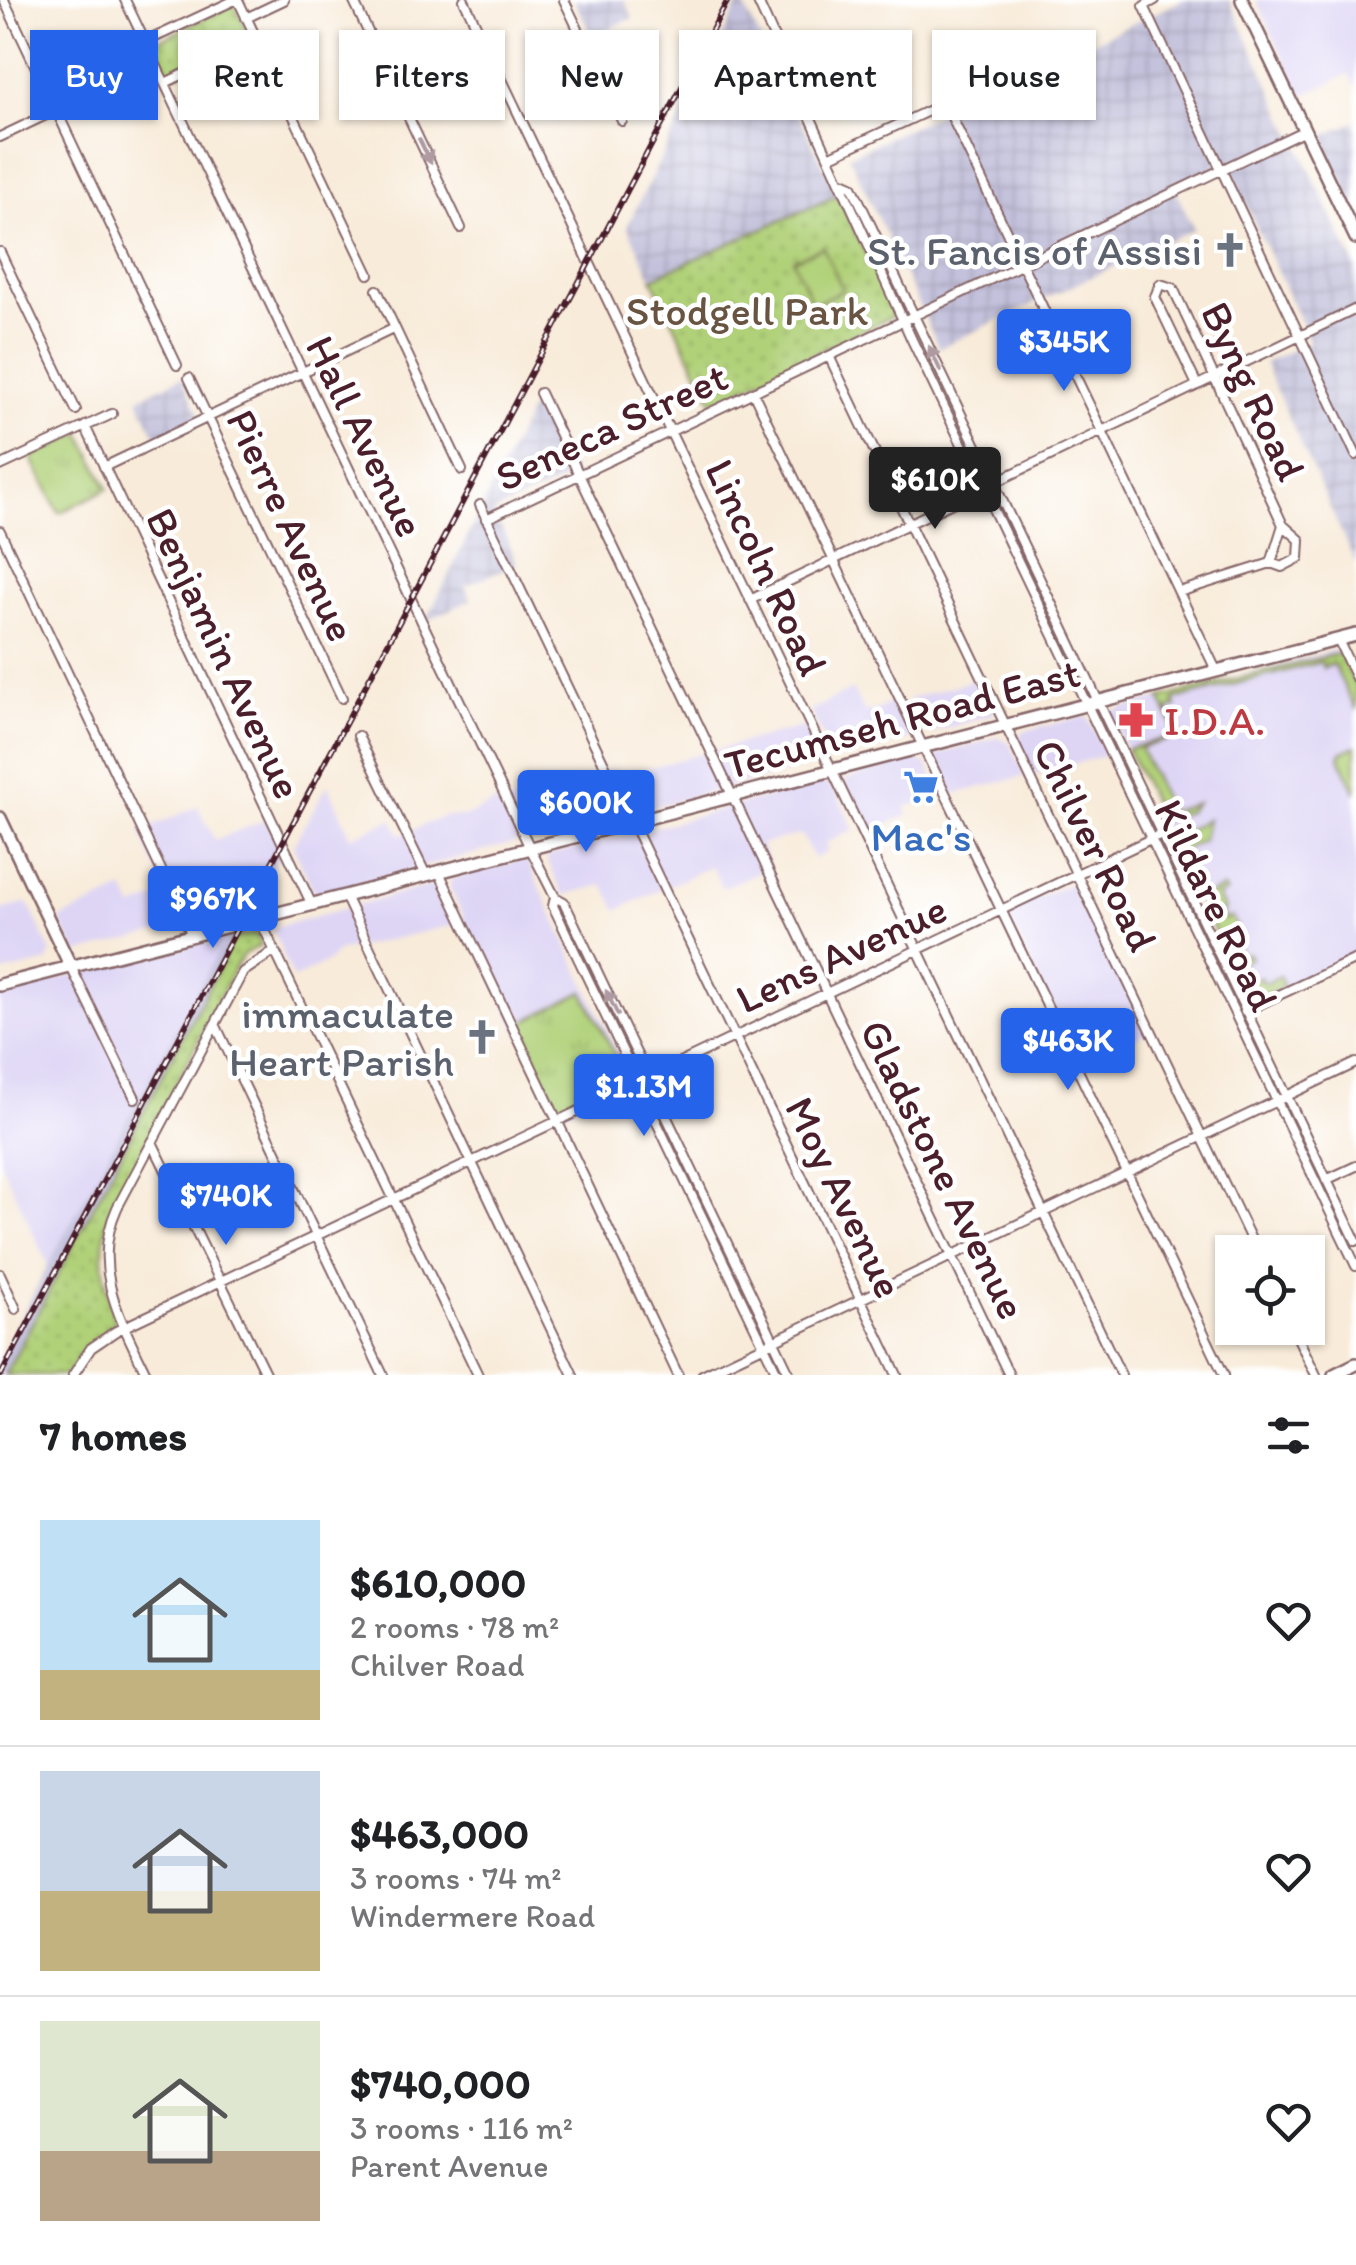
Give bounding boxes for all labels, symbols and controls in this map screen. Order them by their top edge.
chip: Buy [30,30,158,120]
chip: Rent [178,30,319,120]
chip: Filters [339,30,505,120]
chip: New [525,30,659,120]
chip: Apartment [679,30,912,120]
chip: House [932,30,1096,120]
one-way arrow [416,137,433,166]
place label: St. Fancis of Assisi [867,225,1202,276]
church icon: St. Fancis of Assisi [1211,231,1249,269]
park label: Stodgell Park [626,285,868,336]
street label: Byng Road [1190,294,1317,489]
pin: $345K [994,309,1134,394]
text: $345K [1019,322,1109,360]
street label: Hall Avenue [295,327,436,545]
one-way arrow [927,344,944,373]
street label: Seneca Street [487,351,735,502]
street label: Pierre Avenue [216,401,368,649]
pin: $610K [865,447,1005,532]
street label: Lincoln Road [694,451,839,683]
text: $610K [891,460,979,498]
street label: Benjamin Avenue [135,500,314,807]
street label: Tecumseh Road East [719,646,1085,790]
place label: I.D.A. [1164,695,1265,746]
pharmacy icon: I.D.A. [1117,701,1155,739]
street label: Chilver Road [1022,731,1169,959]
supermarket icon: Mac's [902,768,940,806]
pin: $600K [516,770,656,855]
text: $600K [539,783,633,821]
street label: Kildare Road [1143,791,1290,1020]
place label: Mac's [870,811,972,862]
pin: $967K [143,866,283,951]
text: $967K [170,879,256,917]
street label: Lens Avenue [728,882,955,1024]
place label: immaculate Heart Parish [229,988,454,1087]
one-way arrow [603,988,620,1017]
pin: $463K [998,1008,1138,1093]
street label: Gladstone Avenue [849,1011,1038,1327]
church icon: immaculate Heart Parish [463,1018,501,1056]
text: $463K [1023,1021,1113,1059]
pin: $1.13M [563,1054,725,1139]
text: $1.13M [596,1067,692,1105]
street label: Moy Avenue [774,1088,915,1306]
pin: $740K [156,1163,296,1248]
text: $740K [180,1176,272,1214]
map controls [1215,1235,1325,1345]
button: locate [1215,1235,1325,1345]
icon: filters [1261,1408,1316,1463]
text: 7 homes [40,1410,187,1461]
text: $610,000 [350,1557,526,1608]
icon: home [120,1560,240,1680]
icon: heart [1261,1593,1316,1648]
text: 2 rooms · 78 m² [350,1608,559,1646]
text: Chilver Road [350,1646,524,1684]
text: $463,000 [350,1808,529,1859]
icon: home [120,1811,240,1931]
icon: heart [1261,1844,1316,1899]
text: 3 rooms · 74 m² [350,1859,561,1897]
text: Windermere Road [350,1897,595,1935]
text: $740,000 [350,2058,531,2109]
icon: home [120,2061,240,2181]
icon: heart [1261,2094,1316,2149]
text: 3 rooms · 116 m² [350,2109,573,2147]
text: Parent Avenue [350,2147,548,2185]

